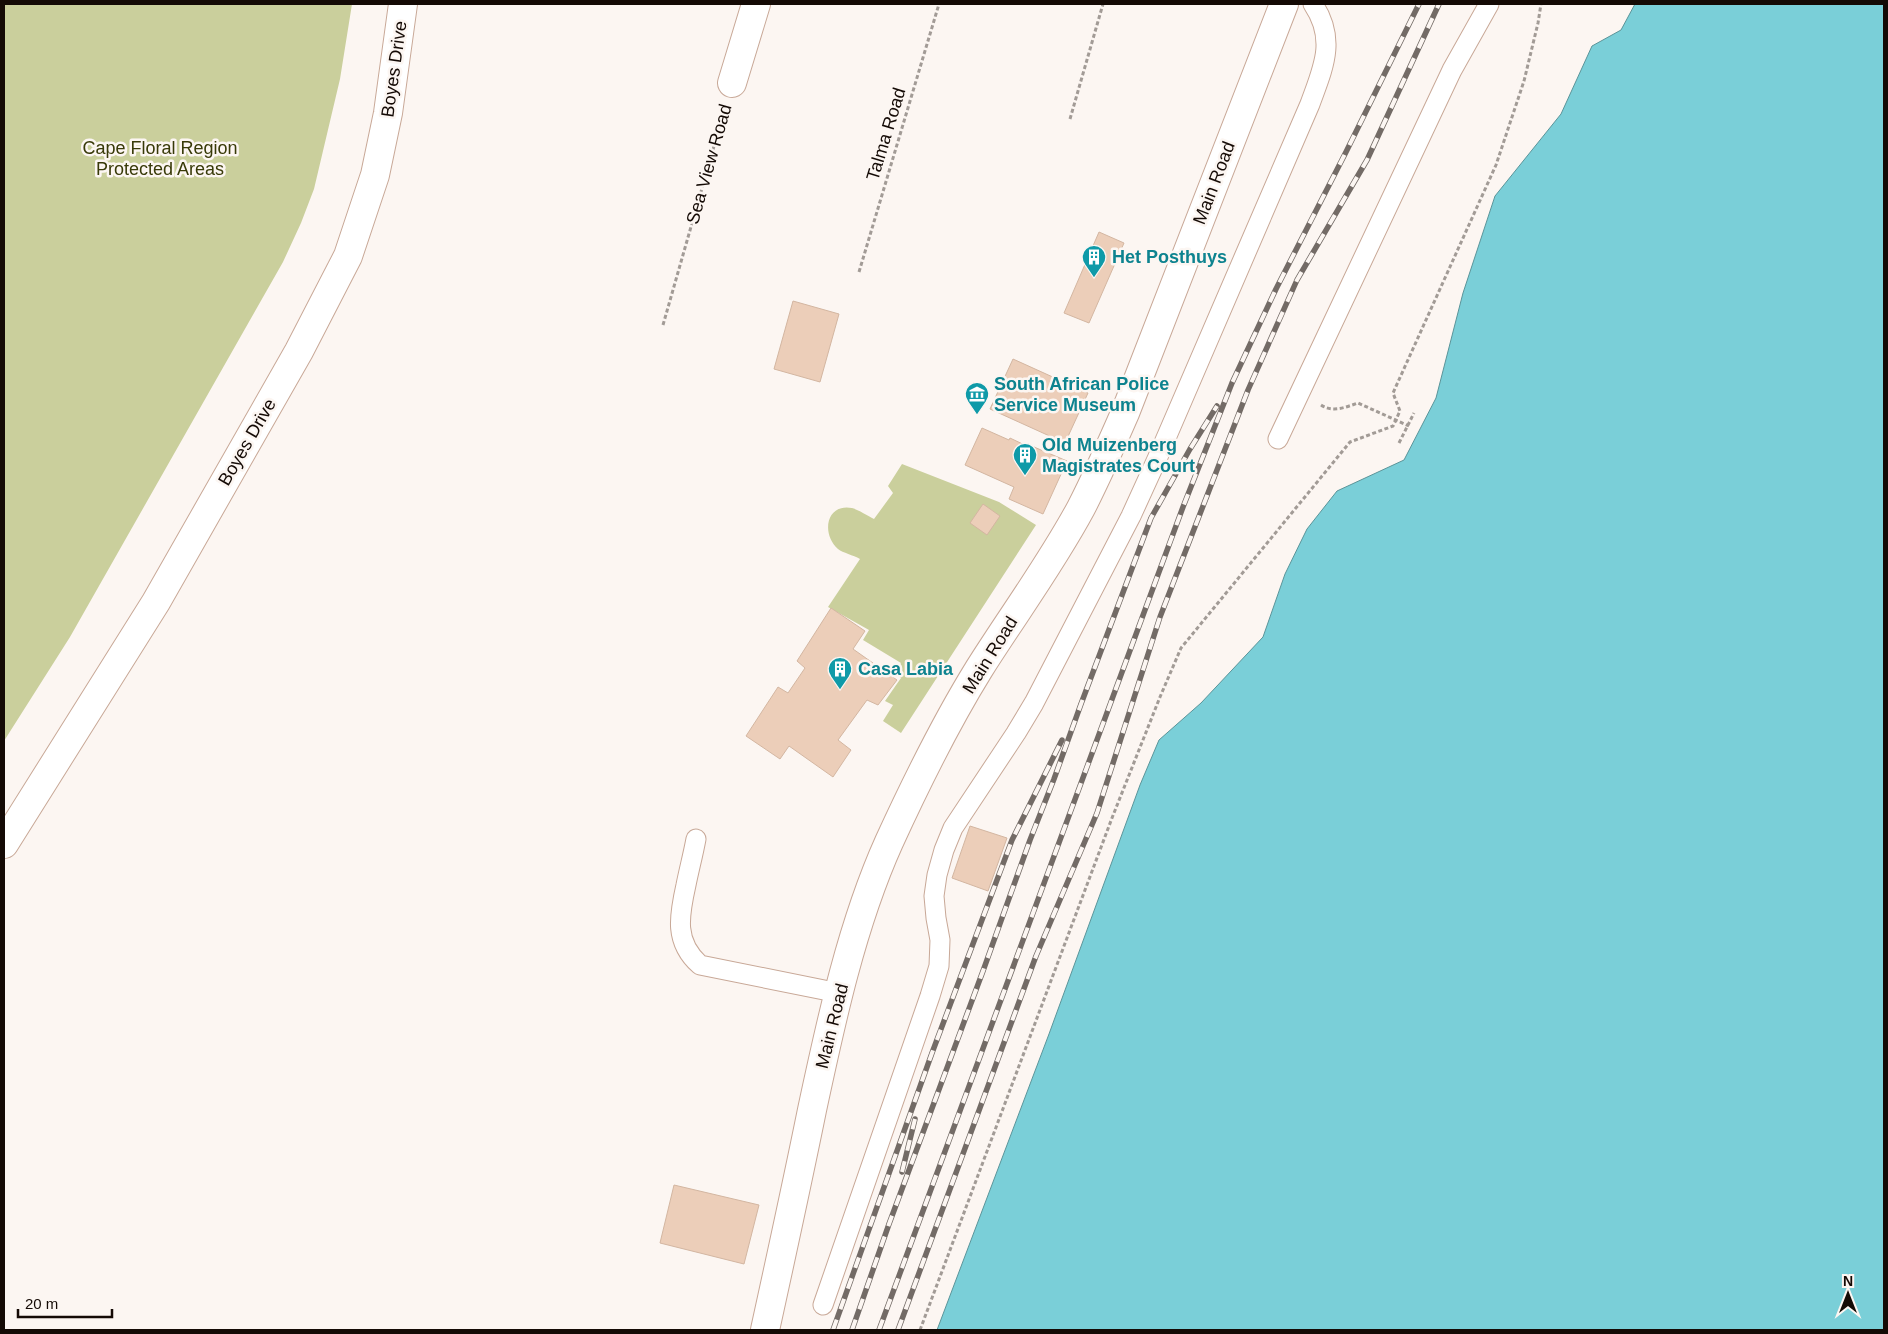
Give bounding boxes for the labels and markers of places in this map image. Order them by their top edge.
building icon: Het Posthuys [1081,244,1107,278]
place label: Het Posthuys [1112,247,1227,267]
place label: South African Police Service Museum [994,374,1169,415]
museum icon: South African Police Service Museum [964,381,990,415]
place label: Old Muizenberg Magistrates Court [1042,435,1195,476]
building icon: Old Muizenberg Magistrates Court [1012,442,1038,476]
building icon: Casa Labia [827,656,853,690]
place label: Casa Labia [858,659,954,679]

